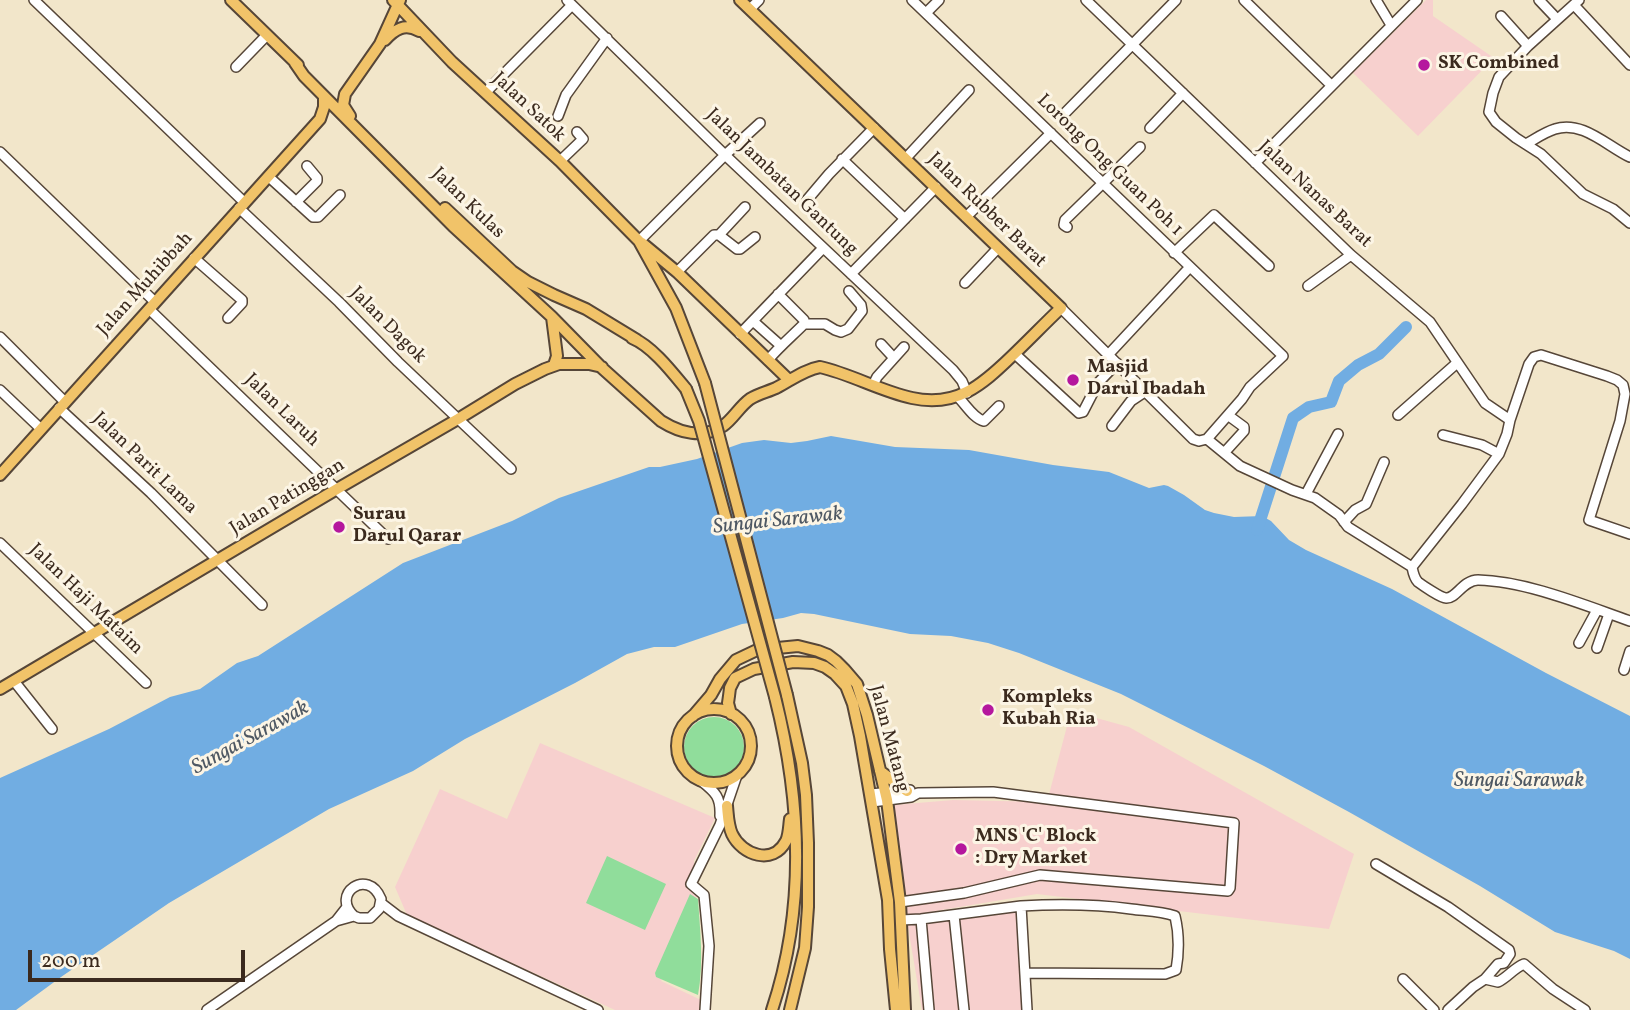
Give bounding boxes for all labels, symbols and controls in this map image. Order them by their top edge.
place label: SK Combined [1438,54,1559,76]
marker: SK Combined [1416,57,1432,73]
street label: Jalan Satok [486,68,570,148]
street label: Lorong Ong Guan Poh 1 [1031,90,1187,242]
street label: Jalan Jambatan Gantung [700,104,862,262]
street label: Jalan Nanas Barat [1252,136,1376,254]
street label: Jalan Rubber Barat [922,149,1050,273]
street label: Jalan Kulas [426,164,508,244]
street label: Jalan Muhibbah [93,228,199,342]
street label: Jalan Dagok [344,283,430,369]
place label: Masjid Darul Ibadah [1087,358,1206,402]
street label: Jalan Laruh [239,369,323,453]
marker: Masjid Darul Ibadah [1065,372,1081,388]
street label: Jalan Parit Lama [87,408,201,520]
street label: Jalan Patinggan [226,455,350,541]
water label: Sungai Sarawak [712,503,844,541]
place label: Surau Darul Qarar [353,505,461,549]
marker: Surau Darul Qarar [331,519,347,535]
street label: Jalan Haji Mataim [23,540,147,660]
street label: Jalan Matang [863,683,913,795]
place label: Kompleks Kubah Ria [1002,688,1096,732]
water label: Sungai Sarawak [188,696,314,782]
marker: Kompleks Kubah Ria [980,702,996,718]
water label: Sungai Sarawak [1454,769,1584,795]
place label: MNS 'C' Block : Dry Market [975,827,1096,871]
marker: MNS 'C' Block : Dry Market [953,841,969,857]
scale bar [32,936,248,980]
text: 200 m [41,947,101,976]

